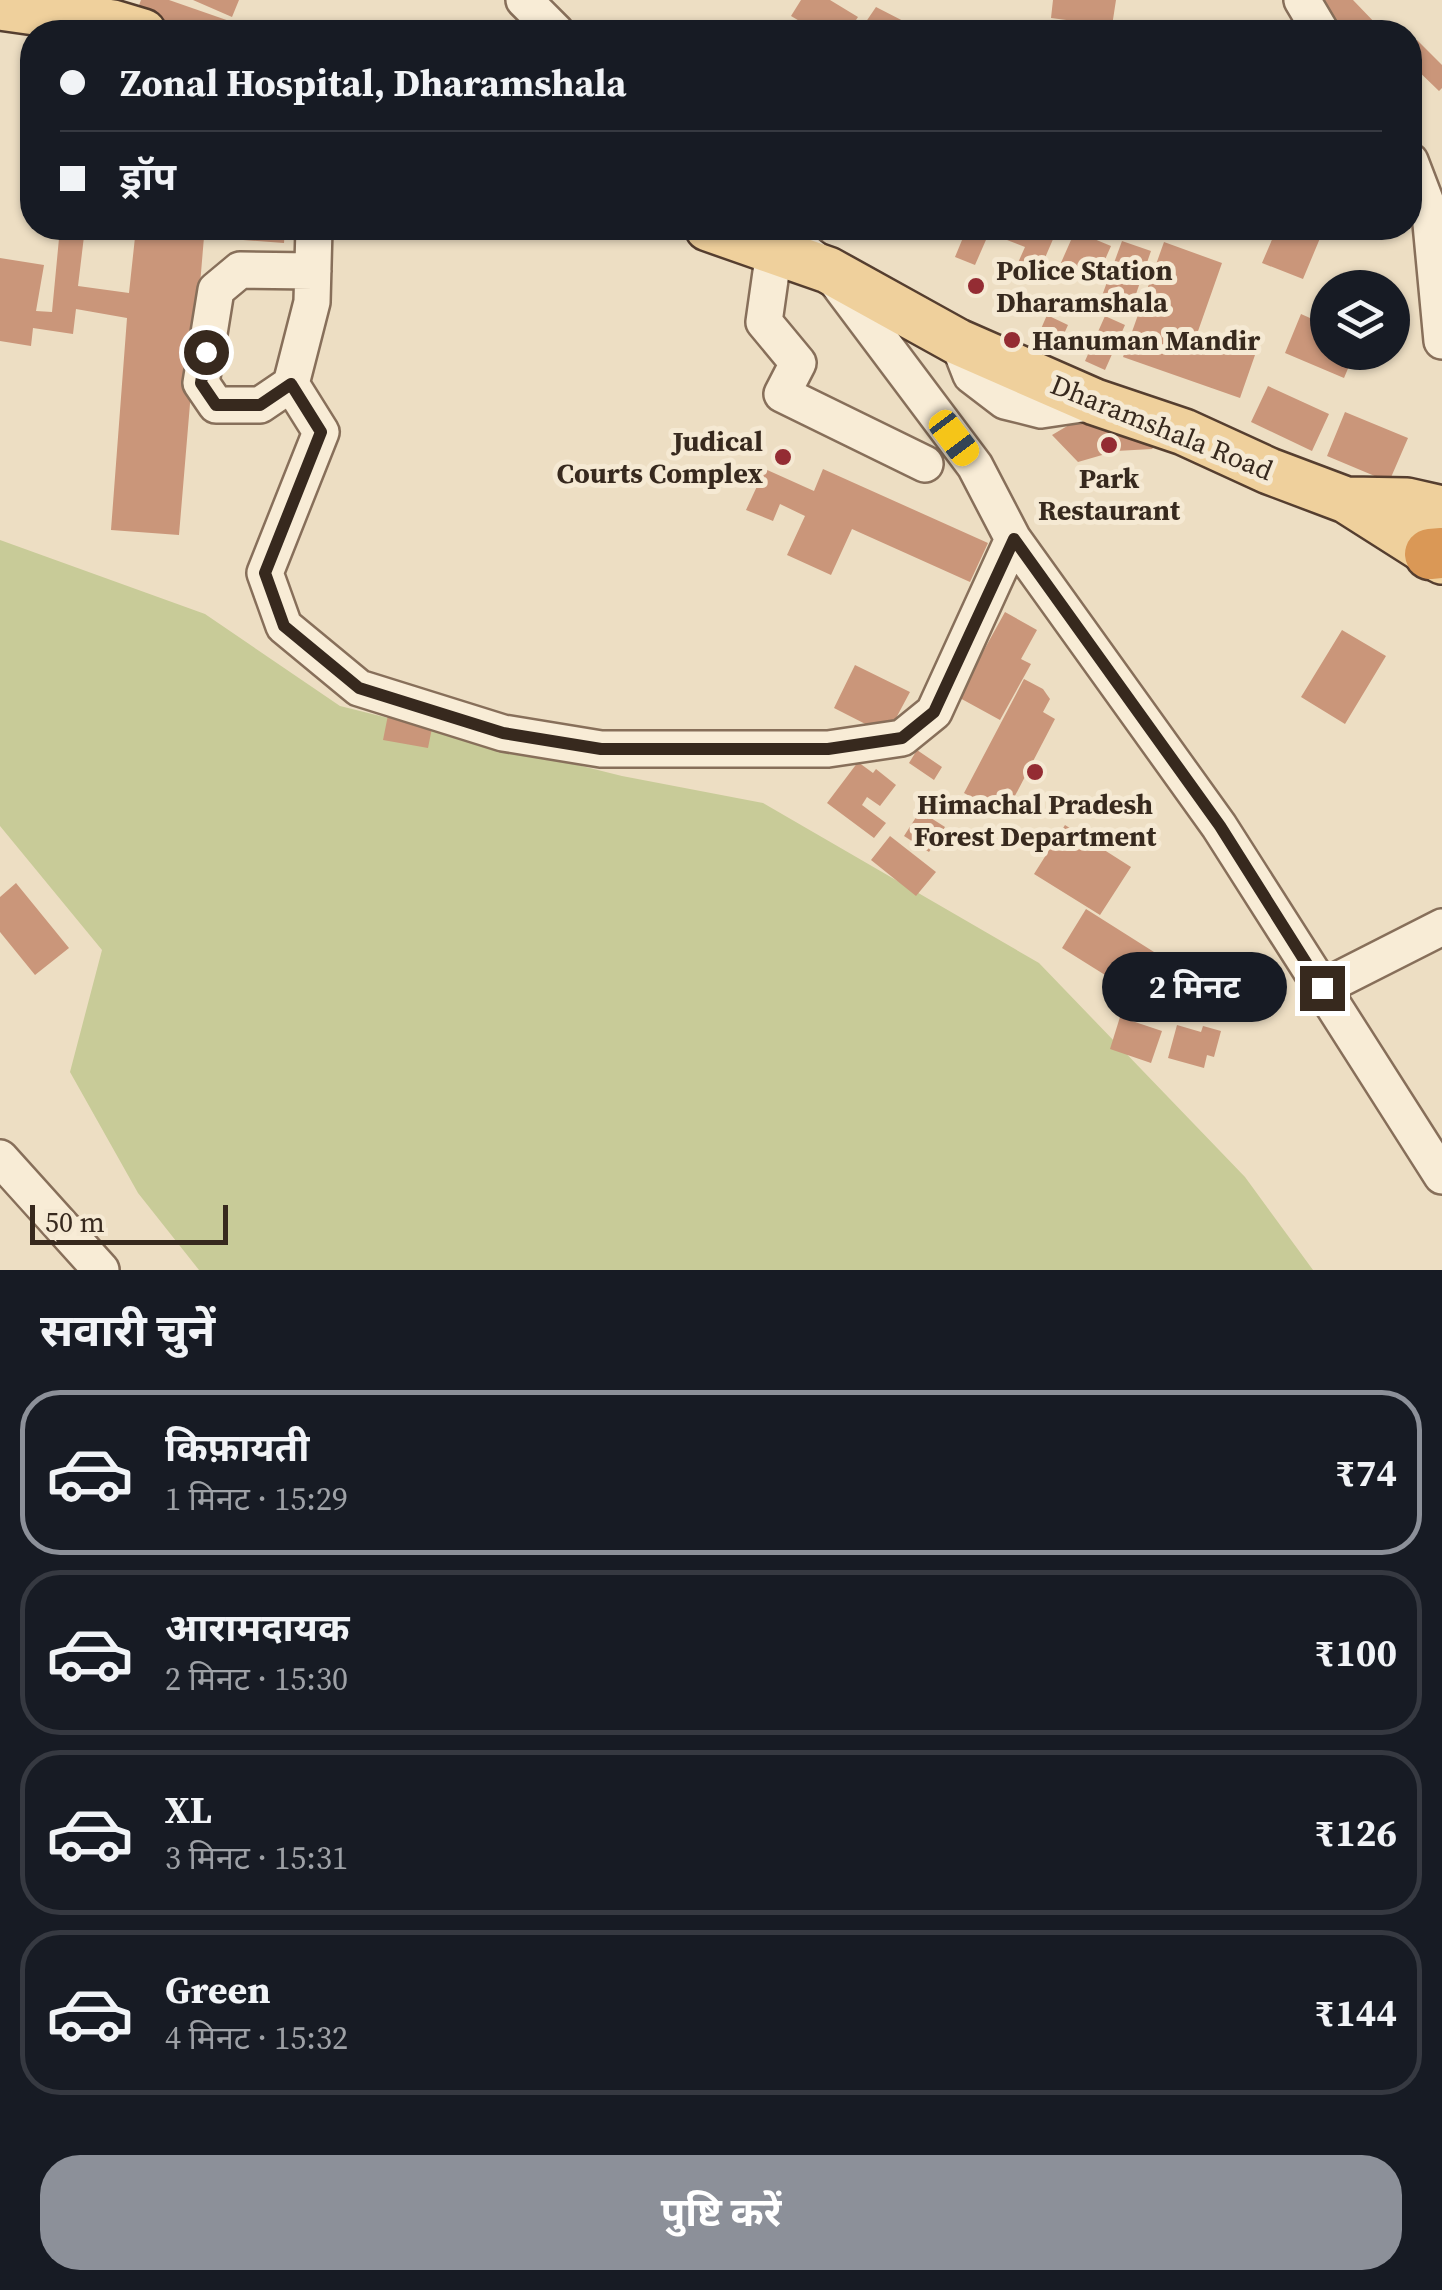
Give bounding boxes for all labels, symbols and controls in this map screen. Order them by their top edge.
text: Zonal Hospital, Dharamshala [120,57,626,109]
text: ड्रॉप [120,151,176,203]
place label: Police Station Dharamshala [996,251,1173,321]
map controls [1310,270,1410,370]
button: layers [1310,270,1410,370]
marker: Police Station Dharamshala [965,275,987,297]
place label: Hanuman Mandir [1032,321,1260,359]
marker: Hanuman Mandir [1001,329,1023,351]
route start [184,330,229,375]
street label: Dharamshala Road [1045,365,1279,489]
car [924,405,984,471]
place label: Judical Courts Complex [557,422,764,492]
marker: Park Restaurant [1098,434,1120,456]
marker: Judical Courts Complex [772,446,794,468]
place label: Park Restaurant [1038,459,1181,529]
marker: Himachal Pradesh Forest Department [1024,761,1046,783]
place label: Himachal Pradesh Forest Department [914,785,1157,855]
callout: 2 मिनट [1102,953,1287,1023]
text: 2 मिनट [1149,965,1240,1009]
route end [1300,966,1345,1011]
scale bar [30,1200,228,1244]
text: 50 m [45,1203,105,1241]
text: सवारी चुनें [40,1299,215,1361]
text: किफ़ायती [165,1422,309,1474]
icon: car [45,1428,135,1518]
text: ₹74 [1335,1447,1397,1499]
text: 1 मिनट · 15:29 [165,1477,348,1521]
text: आरामदायक [165,1602,349,1654]
icon: car [45,1608,135,1698]
text: ₹100 [1315,1627,1397,1679]
text: 2 मिनट · 15:30 [165,1657,348,1701]
text: XL [165,1784,212,1836]
icon: car [45,1788,135,1878]
text: ₹126 [1315,1807,1397,1859]
text: 3 मिनट · 15:31 [165,1836,348,1880]
text: Green [165,1964,271,2016]
icon: car [45,1968,135,2058]
text: ₹144 [1315,1987,1397,2039]
text: 4 मिनट · 15:32 [165,2016,348,2060]
button: पुष्टि करें [40,2155,1402,2270]

